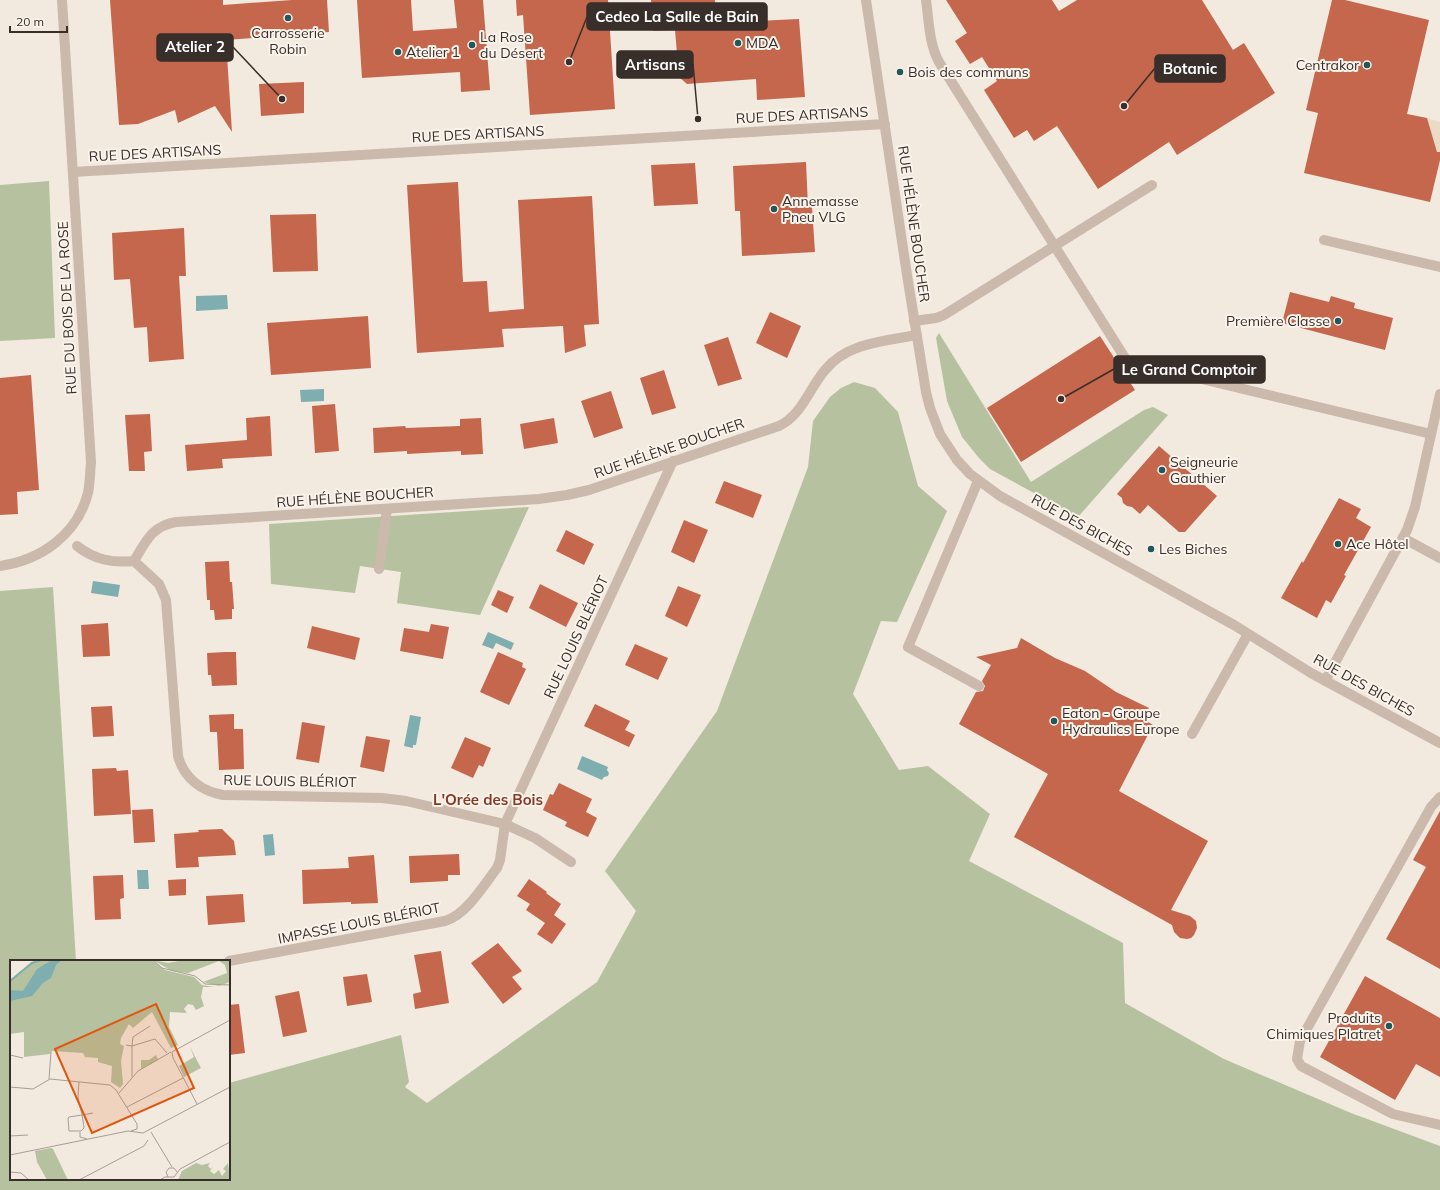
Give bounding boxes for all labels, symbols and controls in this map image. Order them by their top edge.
callout: Cedeo La Salle de Bain [587,3,767,30]
text: Cedeo La Salle de Bain [595,7,759,26]
scale bar [10,8,67,34]
marker: Carrosserie Robin [283,13,293,23]
text: 20 m [16,14,44,29]
place label: Carrosserie Robin [251,24,325,58]
place label: La Rose du Désert [480,28,543,62]
callout: Atelier 2 [157,34,233,61]
place label: MDA [746,34,779,52]
text: Atelier 2 [165,37,225,56]
marker: MDA [733,38,743,48]
marker: La Rose du Désert [467,40,477,50]
place label: Atelier 1 [406,43,460,61]
marker: Atelier 1 [393,47,403,57]
callout: Artisans [617,51,693,78]
text: Artisans [625,55,685,74]
callout: Botanic [1155,55,1225,82]
place label: Centrakor [1296,56,1360,74]
text: Botanic [1163,59,1218,78]
marker: Centrakor [1362,60,1372,70]
place label: Bois des communs [908,63,1029,81]
marker: Bois des communs [895,67,905,77]
street label: RUE DES ARTISANS [735,103,869,127]
street label: RUE DES ARTISANS [411,122,545,146]
street label: RUE DES ARTISANS [88,141,222,165]
street label: RUE HÉLÈNE BOUCHER [894,145,934,304]
place label: Annemasse Pneu VLG [782,192,859,226]
marker: Annemasse Pneu VLG [769,204,779,214]
street label: RUE DU BOIS DE LA ROSE [53,221,81,395]
place label: Première Classe [1226,312,1330,330]
marker: Première Classe [1333,316,1343,326]
callout: Le Grand Comptoir [1114,356,1265,383]
text: Le Grand Comptoir [1122,360,1257,379]
street label: RUE HÉLÈNE BOUCHER [591,414,747,482]
place label: Seigneurie Gauthier [1170,453,1238,487]
marker: Seigneurie Gauthier [1157,465,1167,475]
street label: RUE HÉLÈNE BOUCHER [276,482,435,511]
street label: RUE DES BICHES [1028,490,1136,560]
place label: Ace Hôtel [1346,535,1409,553]
marker: Ace Hôtel [1333,539,1343,549]
place label: Les Biches [1159,540,1227,558]
marker: Les Biches [1146,544,1156,554]
street label: RUE LOUIS BLÉRIOT [540,572,613,701]
street label: RUE DES BICHES [1310,650,1418,720]
place label: Eaton - Groupe Hydraulics Europe [1062,704,1179,738]
marker: Eaton - Groupe Hydraulics Europe [1049,716,1059,726]
street label: RUE LOUIS BLÉRIOT [223,771,357,791]
district label: L'Orée des Bois [433,790,543,809]
street label: IMPASSE LOUIS BLÉRIOT [276,898,442,948]
inset map [10,960,230,1180]
place label: Produits Chimiques Platret [1266,1009,1381,1043]
marker: Produits Chimiques Platret [1384,1021,1394,1031]

